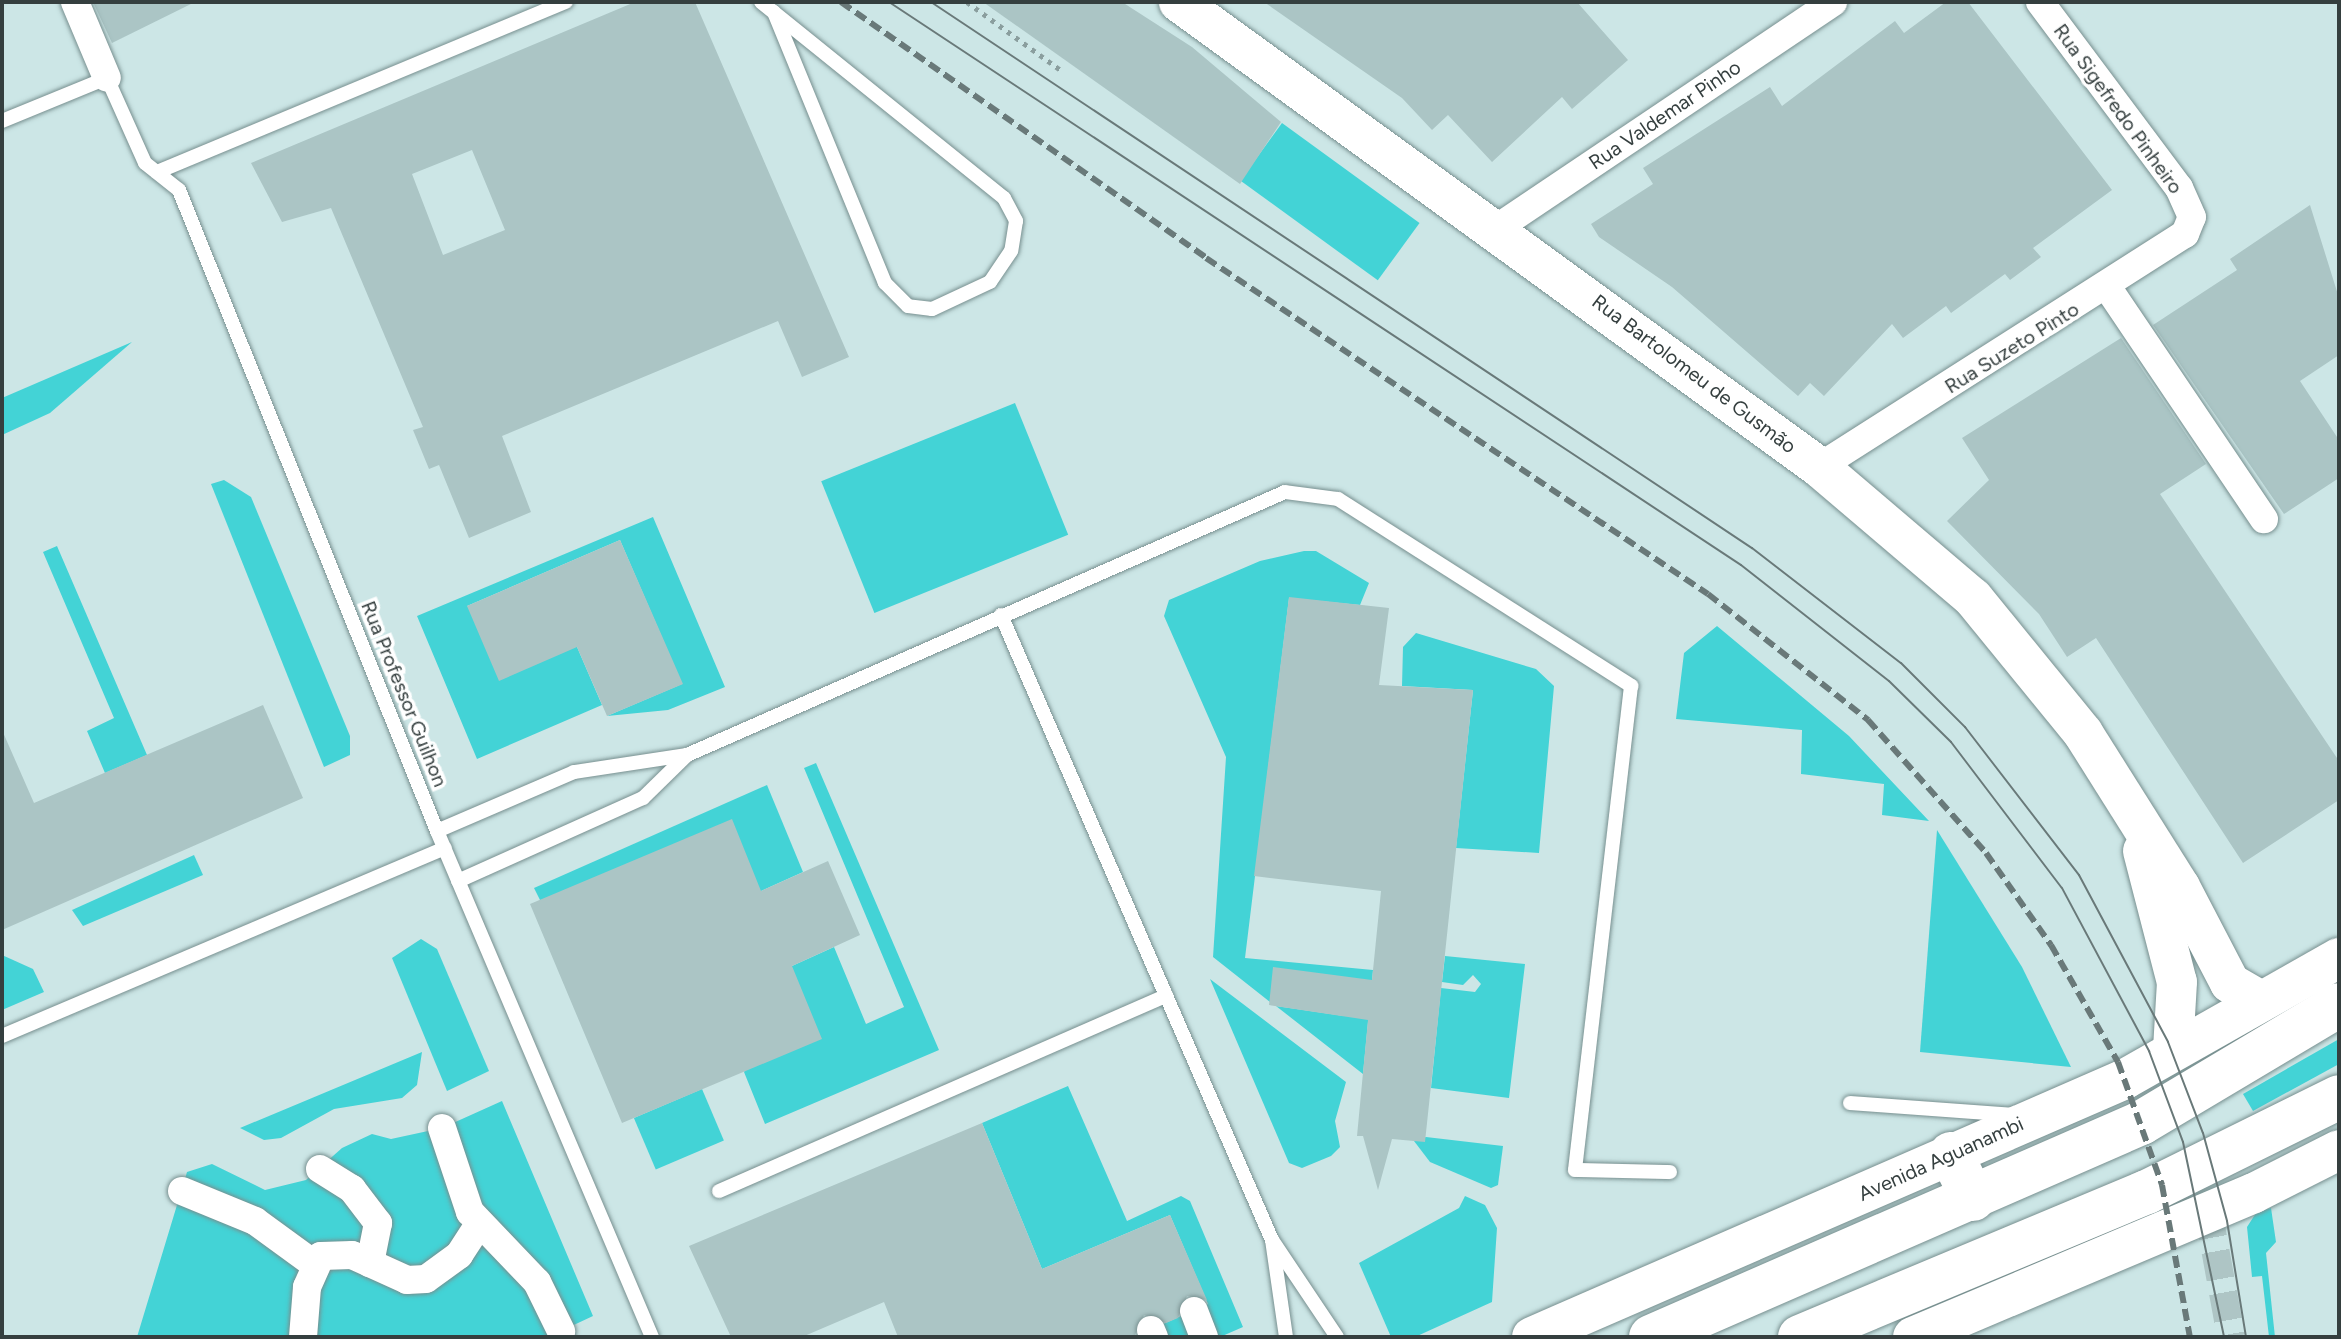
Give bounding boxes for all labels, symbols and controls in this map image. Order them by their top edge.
street label: Rua Sigefredo Pinheiro [2048,19,2188,199]
street label: Rua Valdemar Pinho [1584,55,1746,175]
street label: Rua Bartolomeu de Gusmão [1587,289,1801,459]
street label: Rua Suzeto Pinto [1941,297,2083,399]
street label: Rua Professor Guilhon [356,598,452,790]
street label: Avenida Aguanambi [1855,1112,2027,1206]

